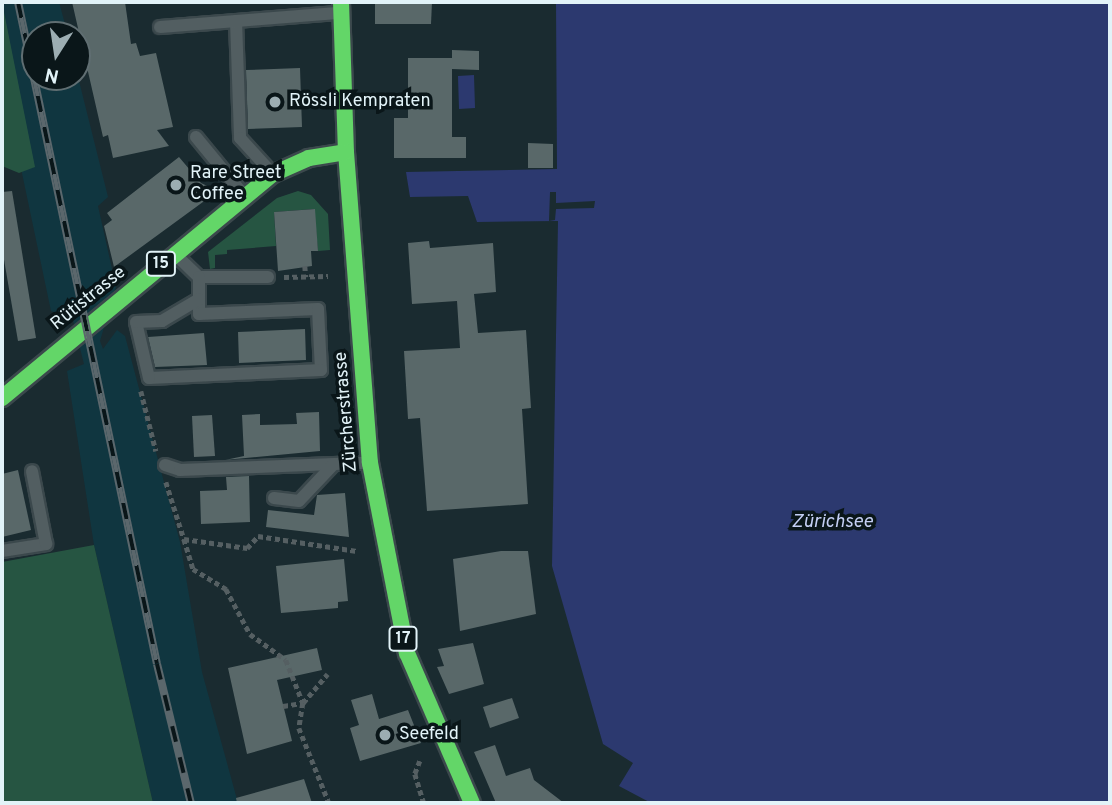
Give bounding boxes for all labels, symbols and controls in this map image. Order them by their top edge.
north arrow [21,21,91,91]
text: N [43,61,61,88]
place label: Rössli Kempraten [289,91,431,113]
marker: Rössli Kempraten [267,94,283,110]
place label: Rare Street Coffee [190,164,282,206]
marker: Rare Street Coffee [168,177,184,193]
road number: 15 [145,252,177,276]
street label: Rütistrasse [47,262,131,336]
street label: Zürcherstrasse [331,351,363,473]
water label: Zürichsee [791,512,873,534]
road number: 17 [387,626,419,652]
place label: Seefeld [399,724,459,746]
marker: Seefeld [377,727,393,743]

